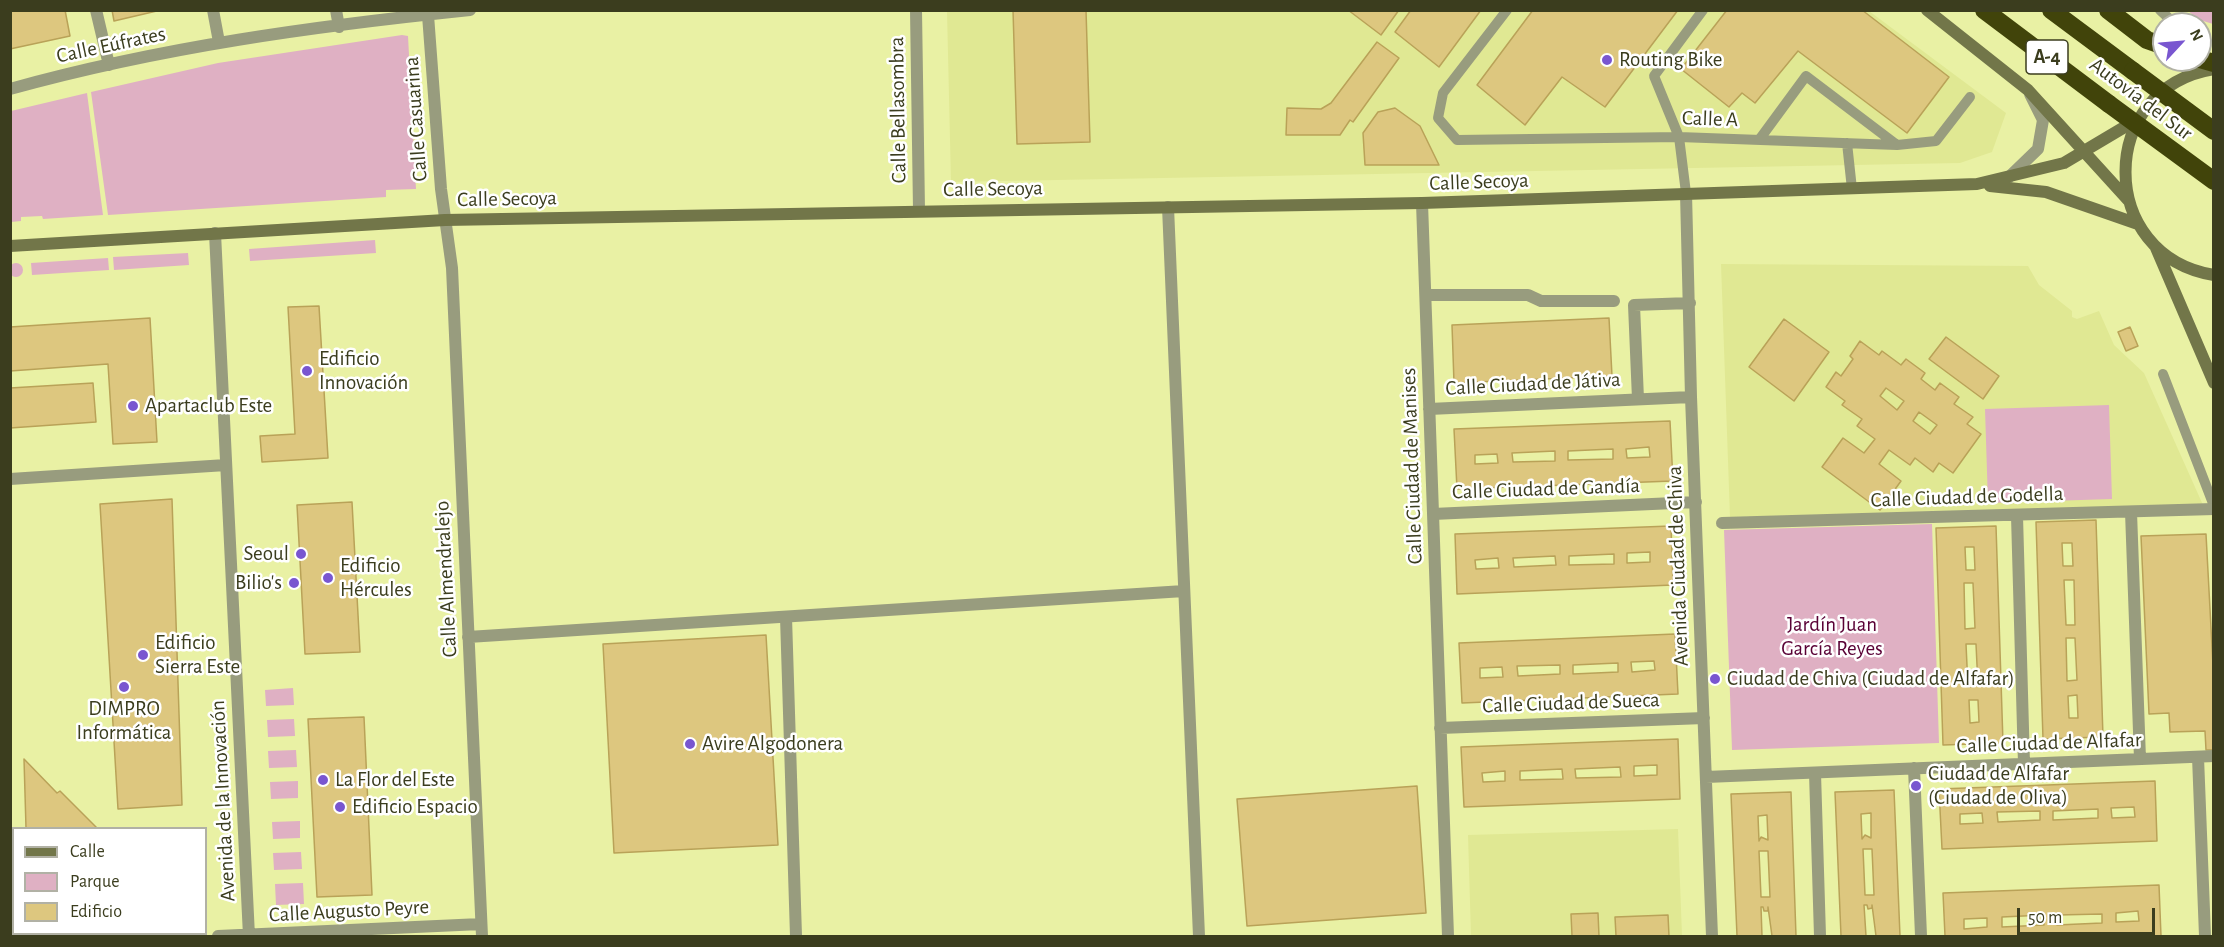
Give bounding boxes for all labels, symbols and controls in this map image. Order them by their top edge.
north arrow [2152,12,2212,72]
street label: Calle Eúfrates [54,21,168,69]
text: N [2187,26,2206,43]
street label: Calle Bellasombra [884,37,912,183]
road number: A-4 [2026,40,2068,74]
place label: Routing Bike [1619,47,1723,73]
street label: Autovía del Sur [2085,52,2197,146]
marker: Routing Bike [1600,53,1614,67]
street label: Calle Casuarina [399,56,433,182]
street label: Calle A [1681,105,1739,133]
street label: Calle Secoya [1429,168,1529,196]
street label: Calle Secoya [943,176,1043,202]
street label: Calle Secoya [457,186,557,212]
place label: Edificio Innovación [319,346,408,396]
marker: Edificio Innovación [300,364,314,378]
street label: Calle Ciudad de Manises [1396,367,1428,565]
street label: Calle Ciudad de Játiva [1445,367,1621,401]
place label: Apartaclub Este [145,393,272,419]
marker: Apartaclub Este [126,399,140,413]
street label: Avenida Ciudad de Chiva [1662,465,1694,667]
street label: Calle Ciudad de Gandía [1452,473,1640,505]
street label: Calle Ciudad de Godella [1870,481,2064,513]
street label: Calle Almendralejo [429,500,463,658]
place label: Seoul [244,541,289,567]
marker: Seoul [294,547,308,561]
place label: Edificio Hércules [340,553,412,603]
place label: Bilio's [235,570,282,596]
marker: Edificio Hércules [321,571,335,585]
marker: Bilio's [287,576,301,590]
park label: Jardín Juan García Reyes [1781,612,1883,662]
place label: Edificio Sierra Este [155,630,240,680]
marker: Edificio Sierra Este [136,648,150,662]
place label: Ciudad de Chiva (Ciudad de Alfafar) [1727,666,2015,692]
marker: Ciudad de Chiva (Ciudad de Alfafar) [1708,672,1722,686]
marker: DIMPRO Informática [117,680,131,694]
street label: Calle Ciudad de Sueca [1482,687,1660,719]
place label: DIMPRO Informática [77,696,171,746]
street label: Avenida de la Innovación [205,700,241,902]
street label: Calle Ciudad de Alfafar [1956,727,2142,759]
place label: Avire Algodonera [702,731,843,757]
marker: Avire Algodonera [683,737,697,751]
place label: Ciudad de Alfafar (Ciudad de Oliva) [1928,761,2069,811]
place label: La Flor del Este [335,767,455,793]
marker: La Flor del Este [316,773,330,787]
marker: Ciudad de Alfafar (Ciudad de Oliva) [1909,779,1923,793]
place label: Edificio Espacio [352,794,478,820]
marker: Edificio Espacio [333,800,347,814]
legend [12,827,207,935]
text: Calle [70,843,105,861]
text: Parque [70,873,119,891]
street label: Calle Augusto Peyre [268,894,430,928]
scale bar [2020,896,2158,934]
text: Edificio [70,903,122,921]
text: 50 m [2028,909,2062,927]

